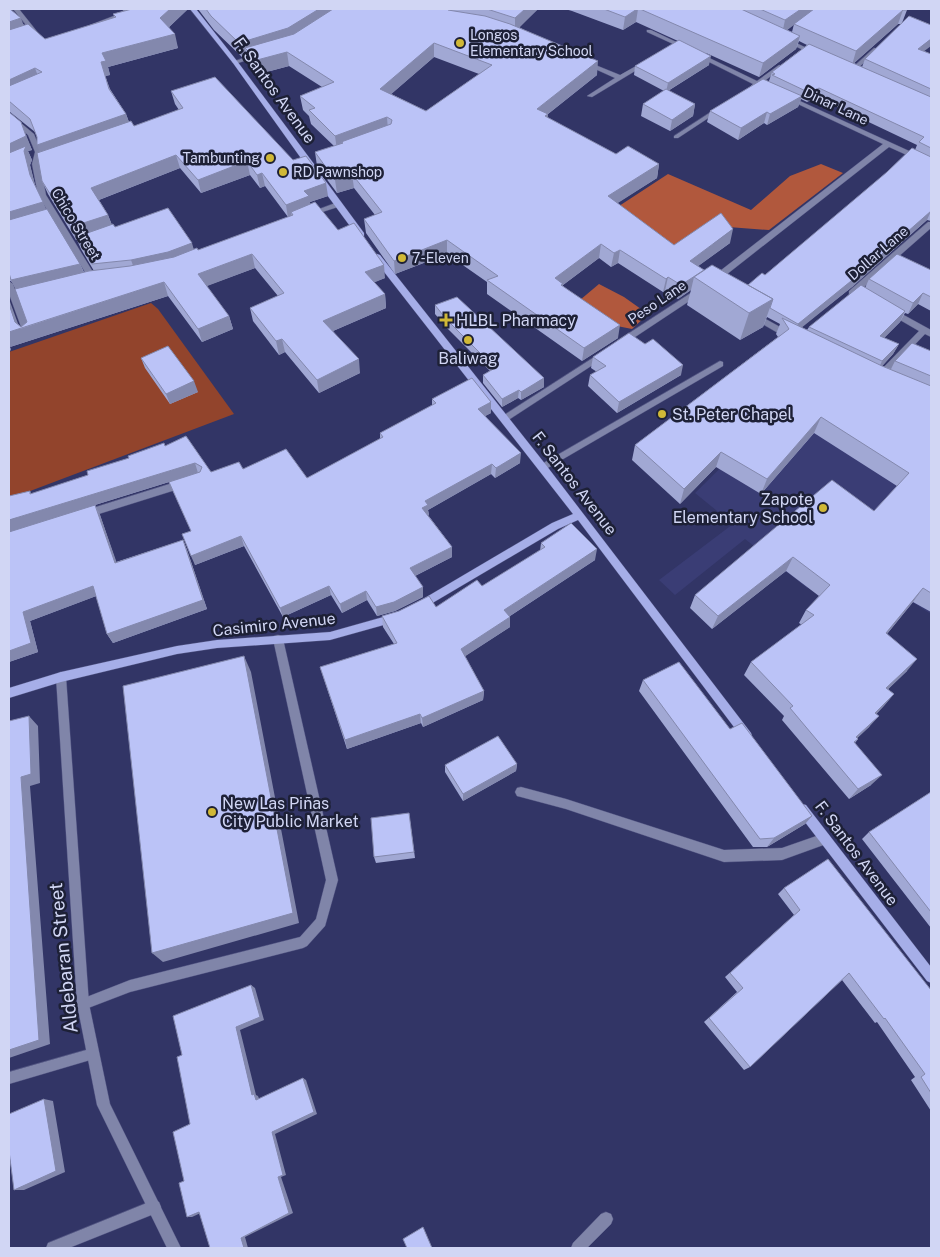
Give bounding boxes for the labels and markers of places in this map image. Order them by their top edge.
place label: Longos Elementary School [470,27,593,59]
marker: Longos Elementary School [454,37,466,49]
place label: Tambunting [183,150,260,166]
marker: Tambunting [264,152,276,164]
place label: RD Pawnshop [293,164,382,180]
marker: RD Pawnshop [277,166,289,178]
place label: 7-Eleven [412,250,469,266]
marker: 7-Eleven [396,252,408,264]
place label: HLBL Pharmacy [456,311,576,330]
marker: HLBL Pharmacy [440,314,452,326]
marker: Baliwag [462,334,474,346]
place label: Baliwag [438,349,498,368]
place label: St. Peter Chapel [672,405,793,424]
marker: St. Peter Chapel [656,408,668,420]
place label: Zapote Elementary School [673,490,813,527]
marker: Zapote Elementary School [817,502,829,514]
place label: New Las Piñas City Public Market [222,794,359,831]
marker: New Las Piñas City Public Market [206,806,218,818]

